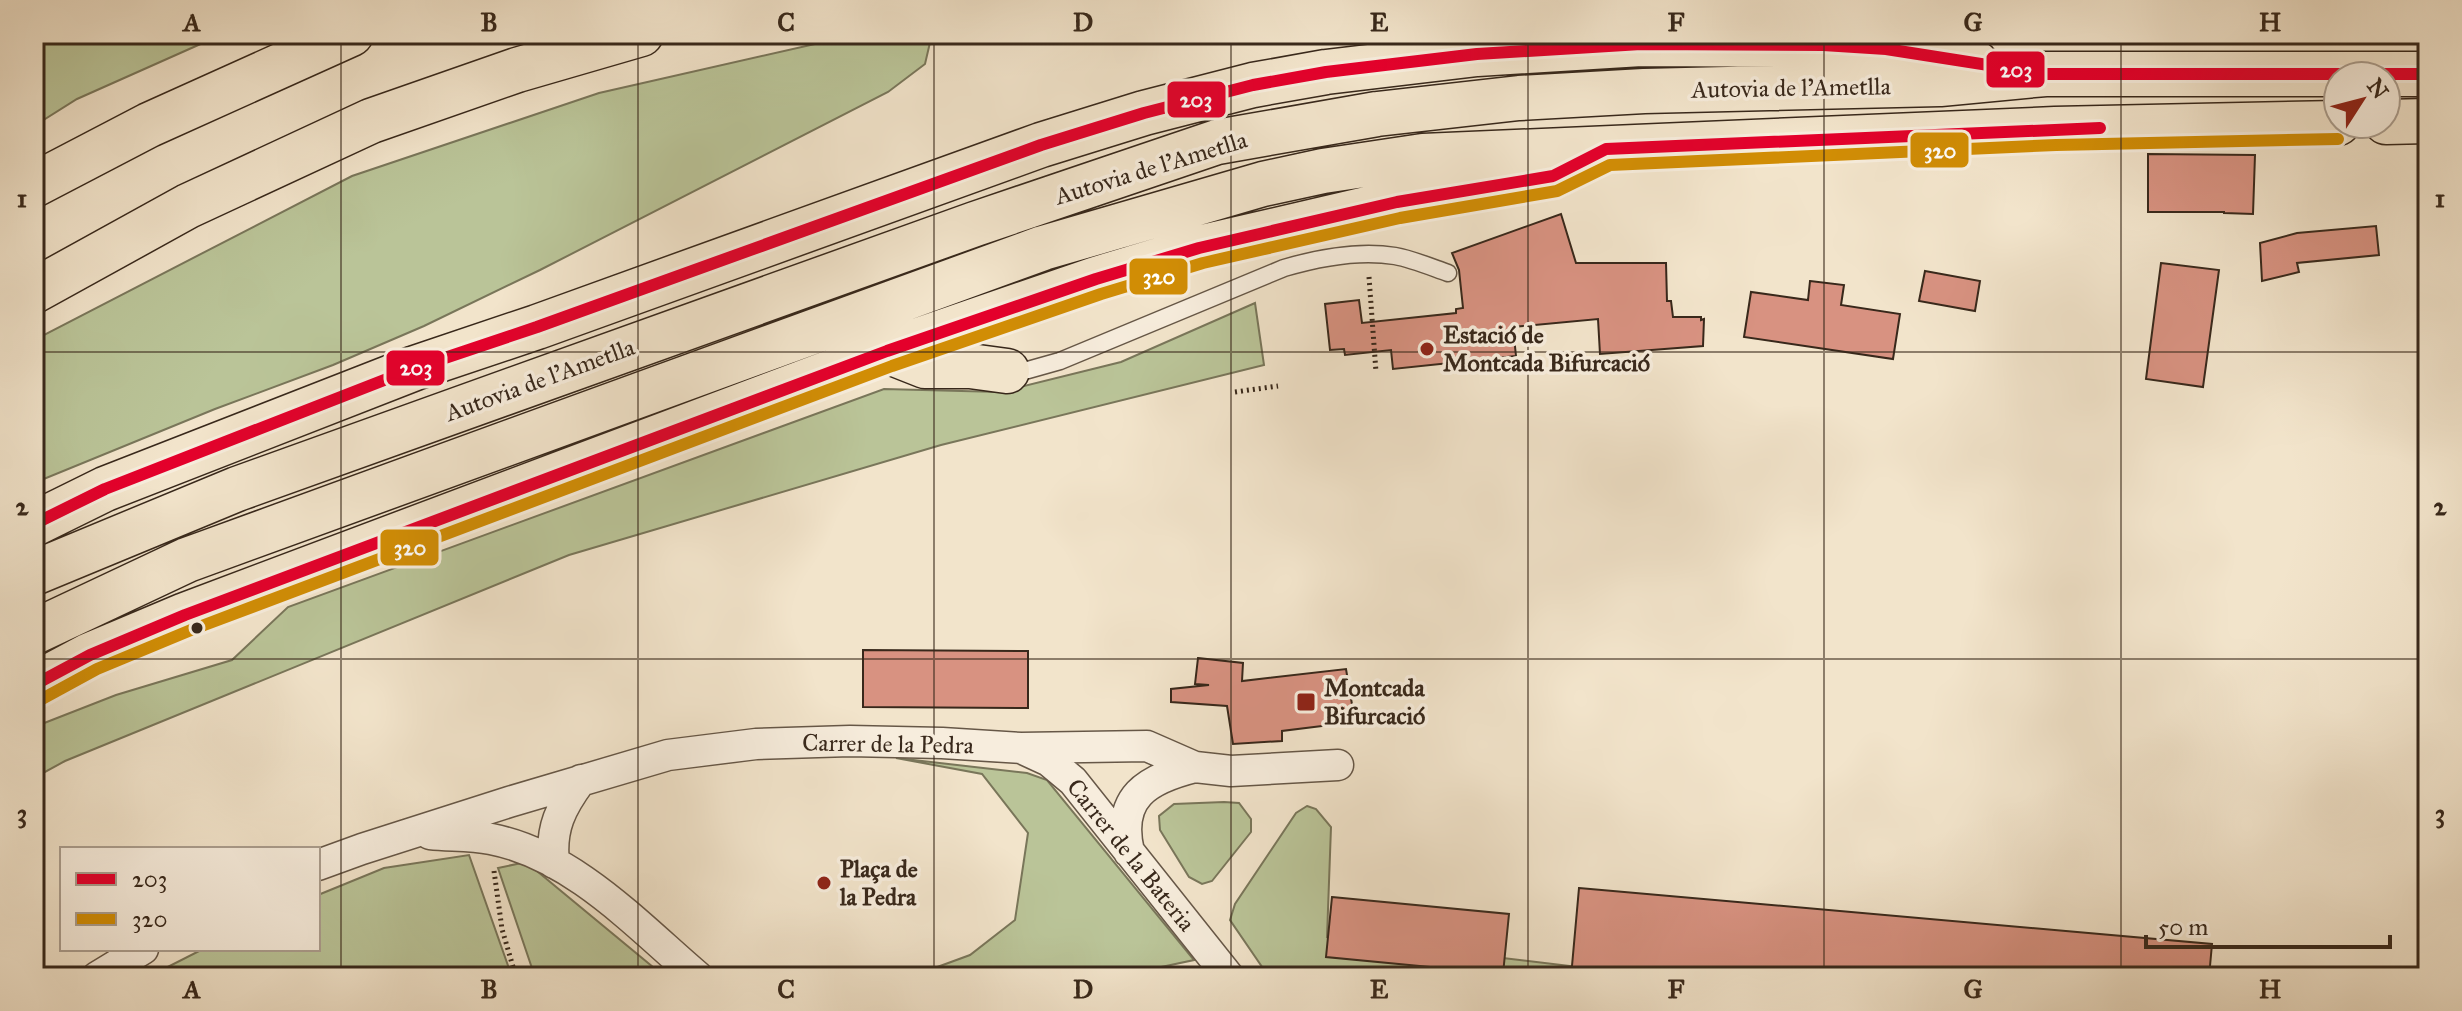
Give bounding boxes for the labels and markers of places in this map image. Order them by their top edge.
place label: Estació de Montcada Bifurcació [1443,320,1650,378]
marker: Estació de Montcada Bifurcació [1418,340,1436,358]
unlabelled marker [189,620,205,636]
place label: Montcada Bifurcació [1324,673,1425,731]
marker: Montcada Bifurcació [1295,691,1317,713]
place label: Plaça de la Pedra [839,854,918,912]
marker: Plaça de la Pedra [815,874,833,892]

